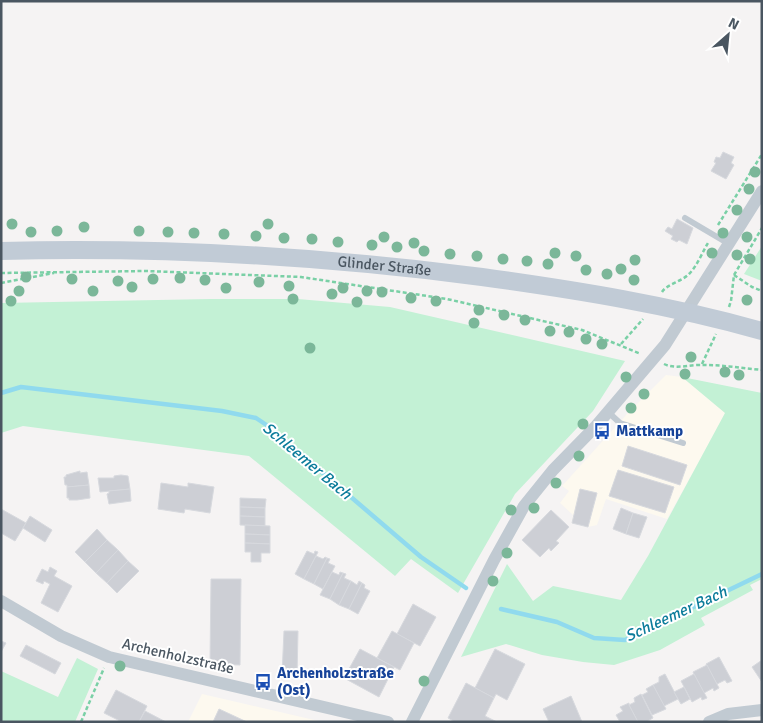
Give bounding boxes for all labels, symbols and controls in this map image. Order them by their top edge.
north arrow [703,10,753,60]
text: N [725,14,742,34]
street label: Glinder Straße [337,252,432,280]
water label: Schleemer Bach [258,418,356,505]
bus stop icon: Mattkamp [592,421,612,441]
place label: Mattkamp [616,422,683,440]
water label: Schleemer Bach [622,581,731,646]
street label: Archenholzstraße [120,634,236,678]
place label: Archenholzstraße (Ost) [277,664,394,699]
bus stop icon: Archenholzstraße (Ost) [253,672,273,692]

